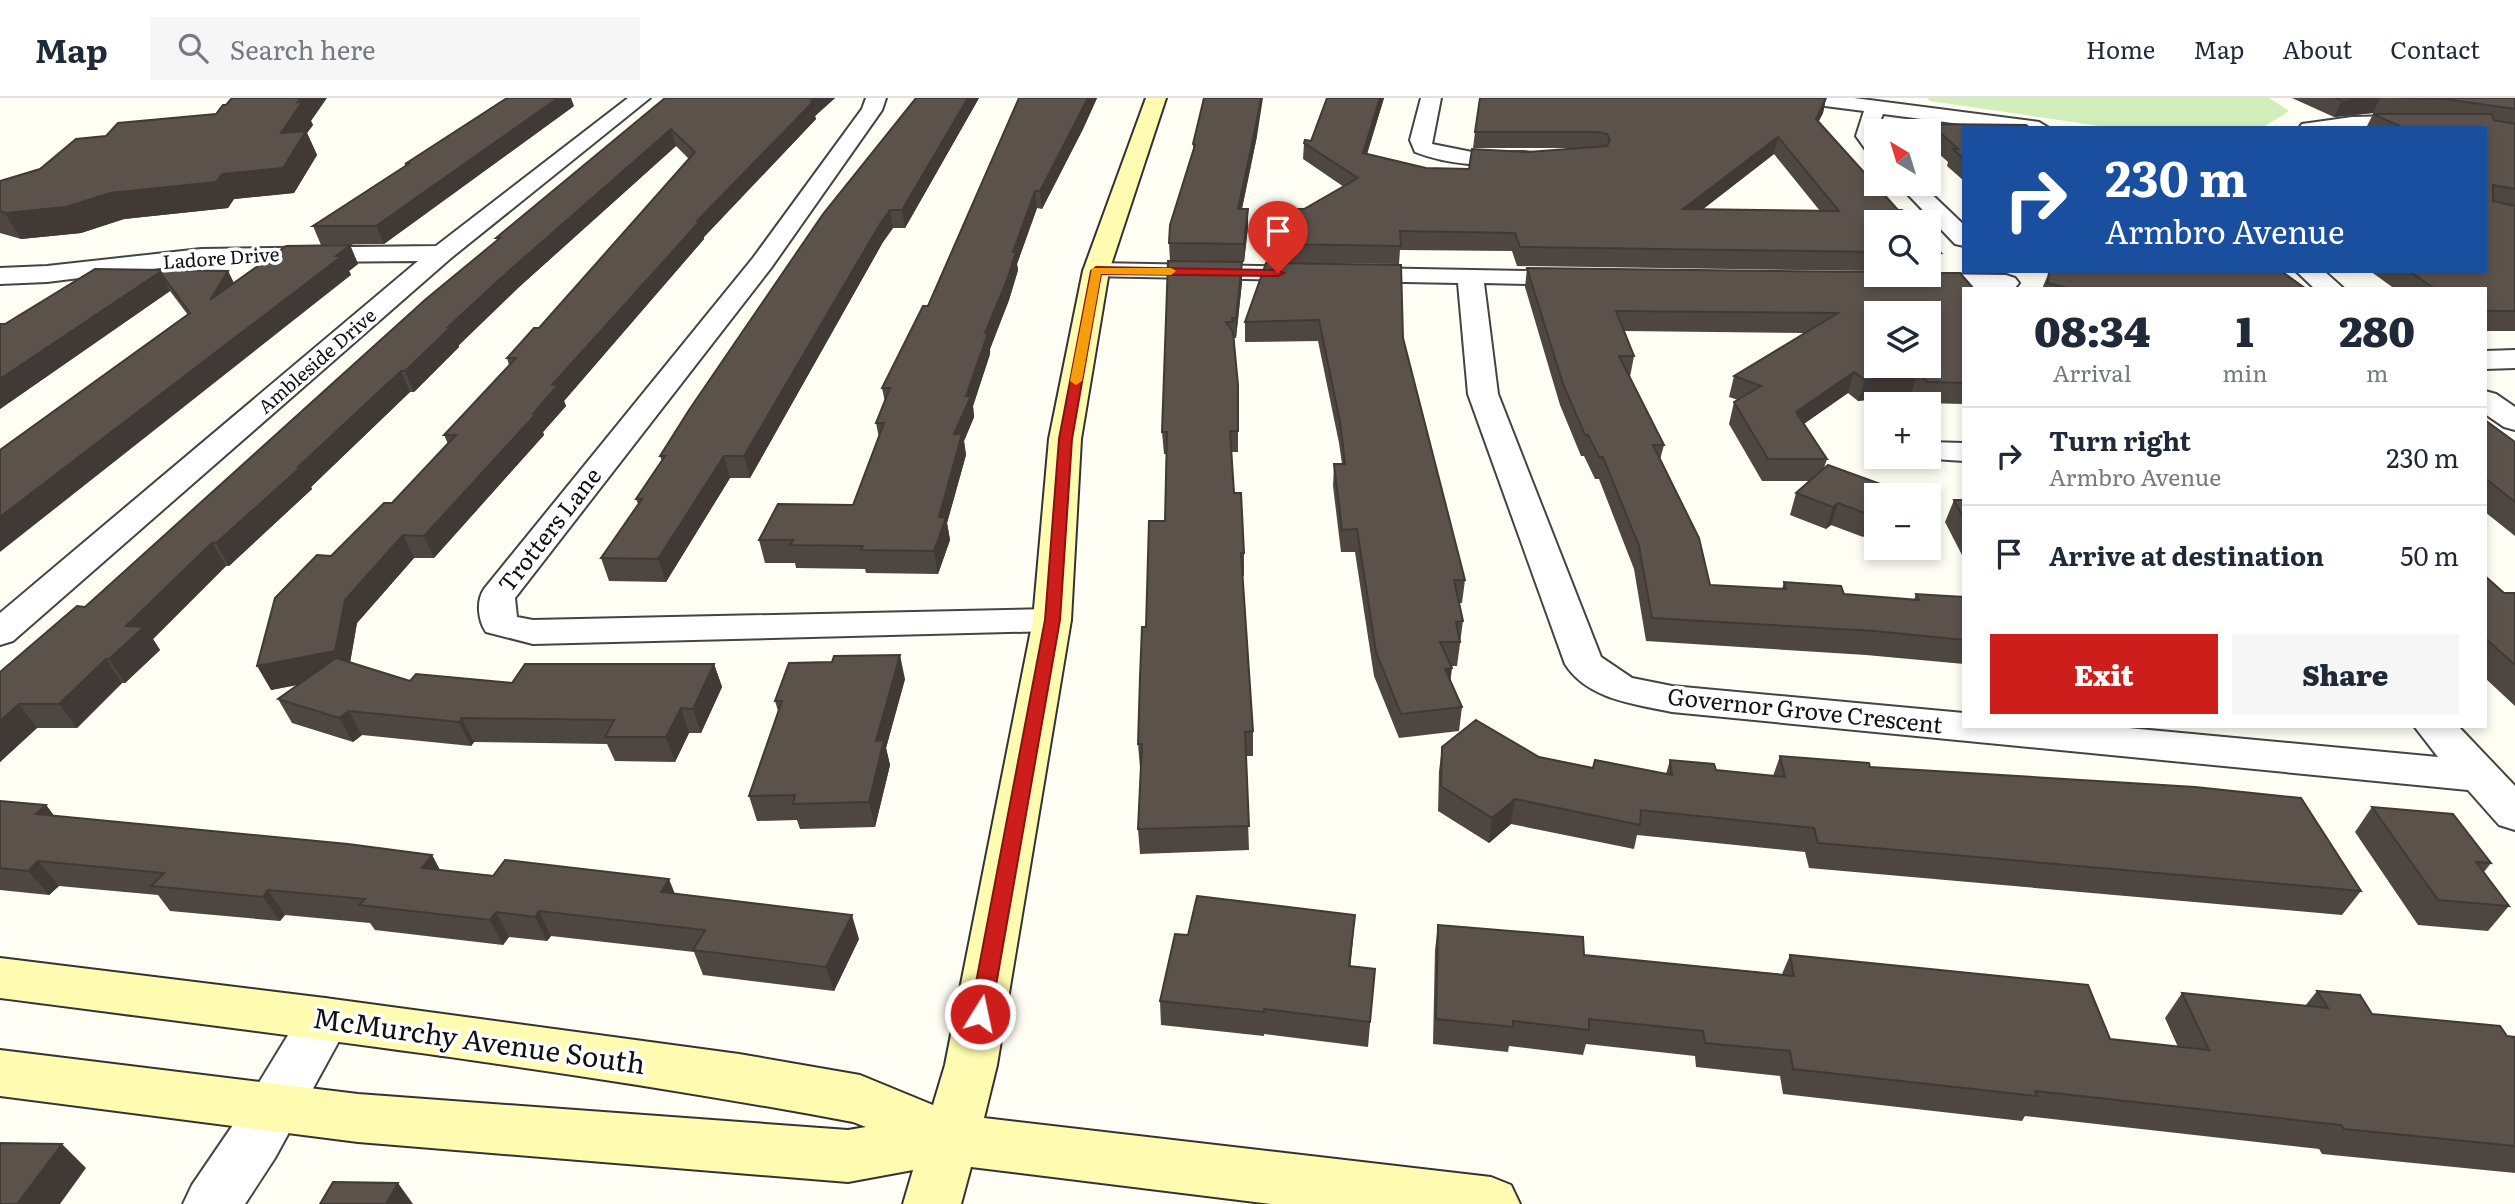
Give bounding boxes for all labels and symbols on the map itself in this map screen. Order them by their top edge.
north arrow [1864,119,1941,196]
pin [1248,201,1308,273]
street label: Ladore Drive [162,239,280,275]
street label: Ambleside Drive [251,301,382,419]
street label: Trotters Lane [489,459,608,598]
street label: Governor Grove Crescent [1666,678,1945,740]
position arrow [943,977,1017,1051]
street label: McMurchy Avenue South [310,995,648,1083]

